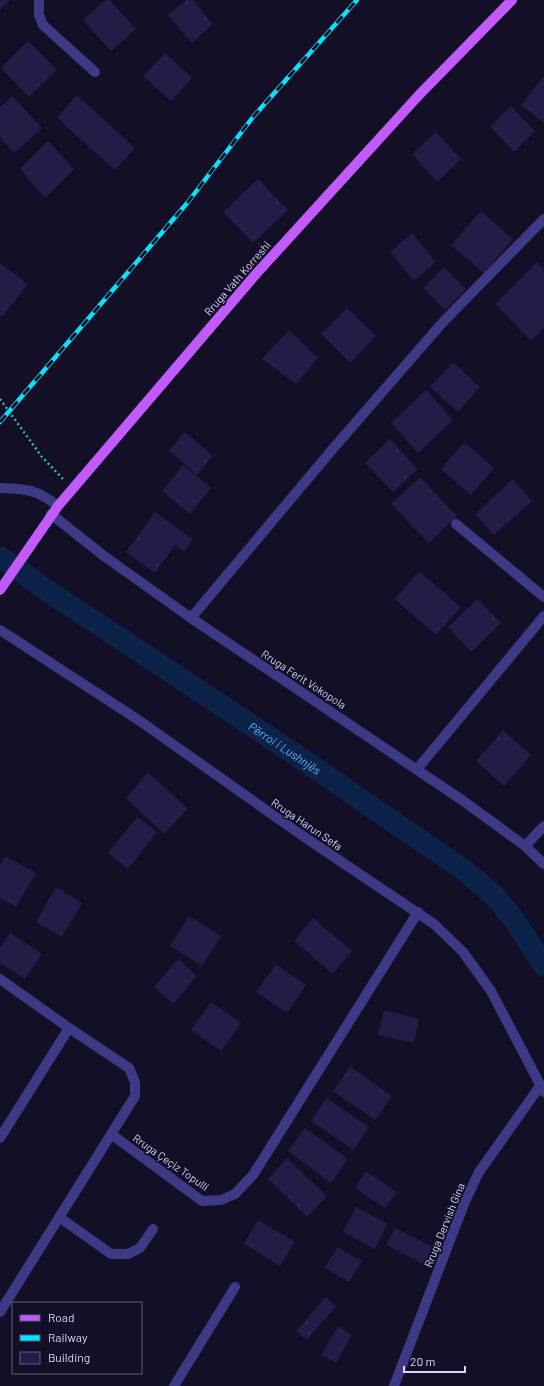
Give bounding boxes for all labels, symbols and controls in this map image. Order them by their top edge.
street label: Rruga Vath Korreshi [201,238,273,318]
street label: Rruga Ferit Vokopola [259,647,349,711]
water label: Përroi i Lushnjës [246,719,324,777]
street label: Rruga Harun Sefa [269,795,345,853]
street label: Rruga Çeçiz Topulli [130,1131,212,1193]
street label: Rruga Dervish Gina [421,1181,467,1269]
legend [12,1302,142,1374]
text: Road [48,1310,75,1324]
text: Railway [48,1330,88,1344]
scale bar [404,1348,465,1374]
text: Building [48,1350,90,1364]
text: 20 m [410,1354,436,1368]

